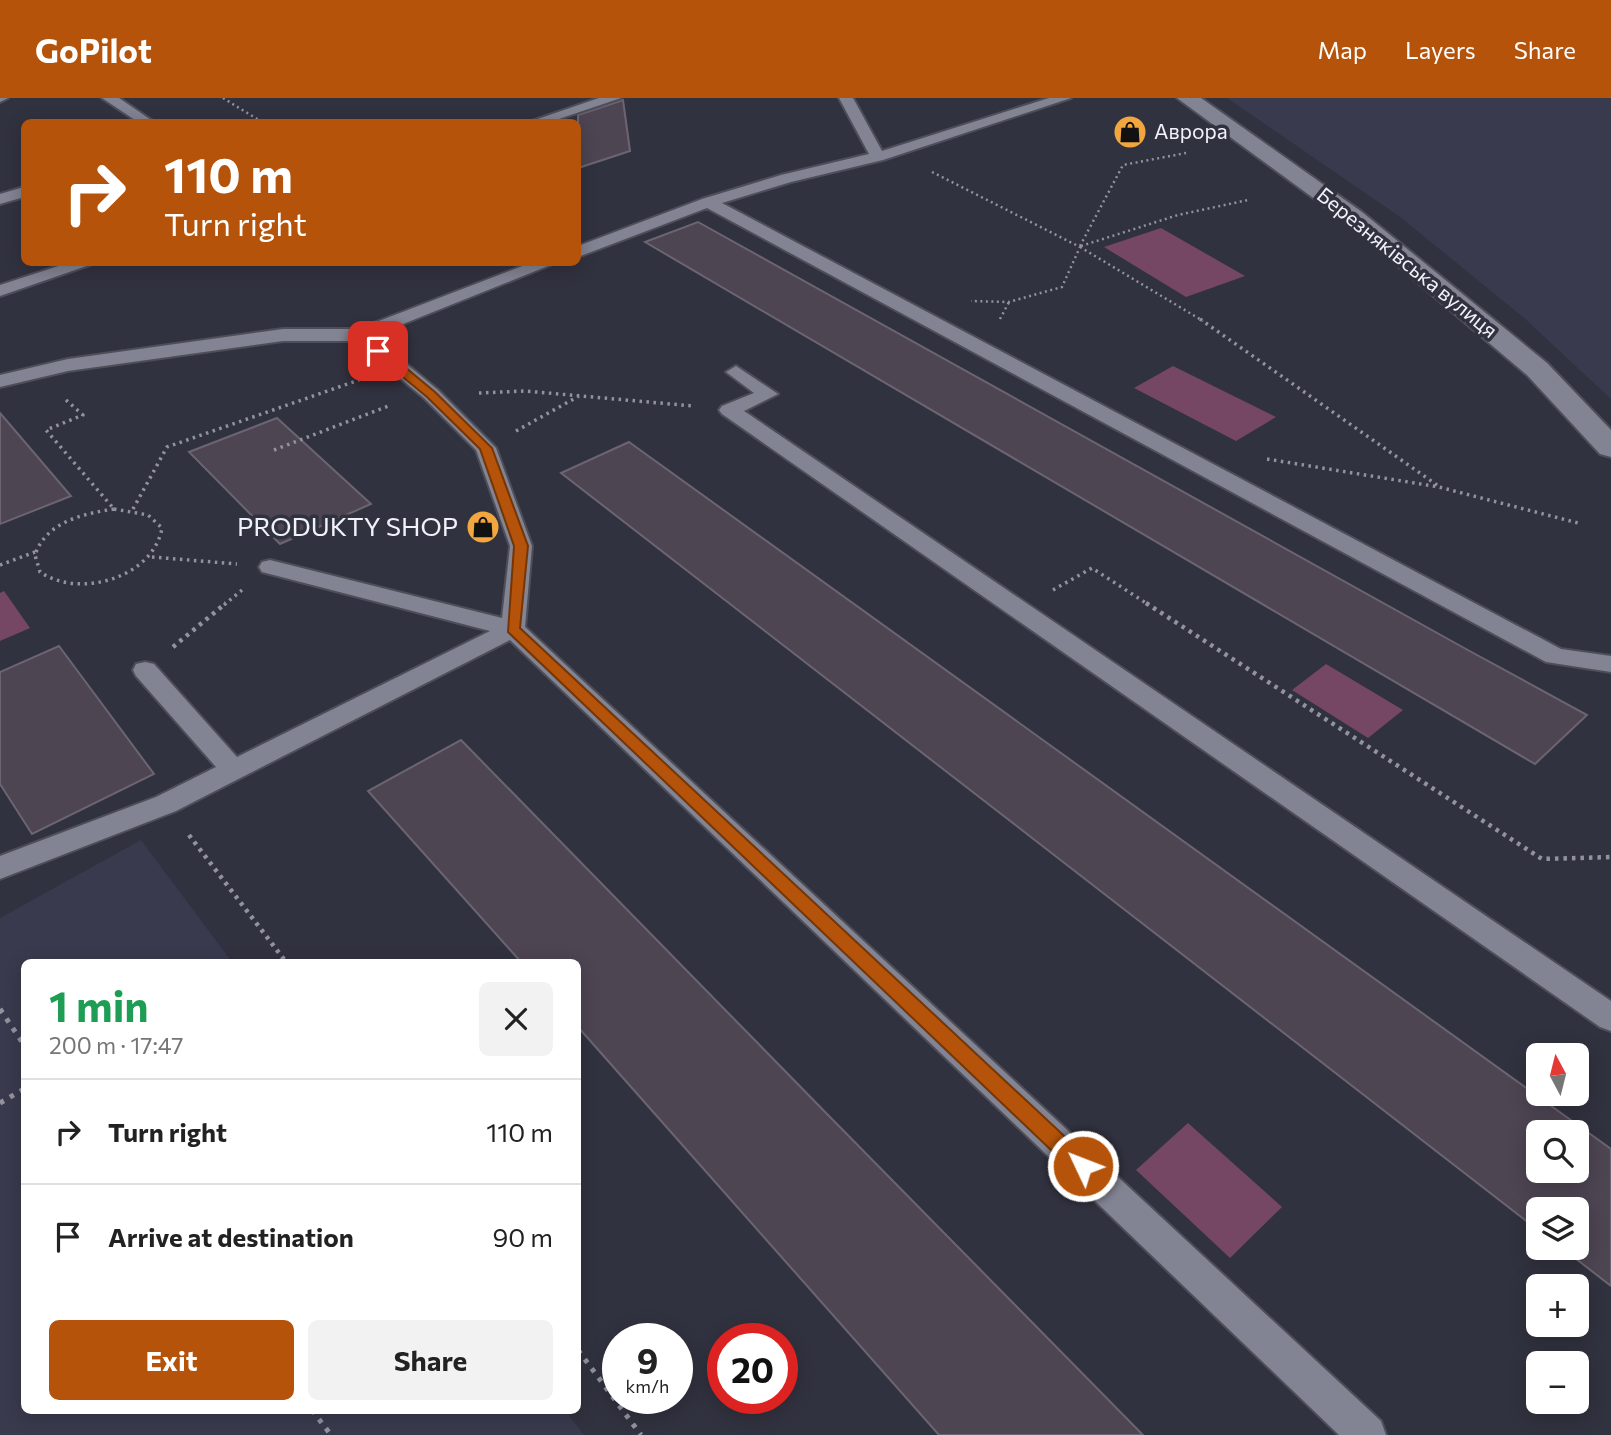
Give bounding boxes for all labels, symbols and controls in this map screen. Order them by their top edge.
text: GoPilot [35,29,152,70]
text: Map [1318,35,1367,64]
text: Layers [1405,35,1476,64]
text: Share [1514,35,1576,64]
shop icon: Аврора [1111,113,1149,151]
place label: Аврора [1154,118,1228,143]
text: 110 m [164,143,293,203]
icon: right [49,147,140,238]
street label: Березняківська вулиця [1313,181,1503,342]
text: Turn right [164,203,307,243]
pin [348,321,408,381]
icon: arrive [359,332,397,370]
shop icon: PRODUKTY SHOP [464,508,502,546]
place label: PRODUKTY SHOP [237,510,458,541]
text: 1 min [49,979,149,1031]
button: close [479,982,553,1056]
text: 200 m · 17:47 [49,1031,183,1059]
north arrow [1526,1043,1589,1106]
map controls [1526,1043,1589,1414]
icon: right [49,1113,87,1151]
text: Turn right [108,1116,227,1147]
text: 110 m [486,1116,553,1147]
button: search [1526,1120,1589,1183]
position arrow [1046,1129,1120,1203]
button: layers [1526,1197,1589,1260]
icon: arrive [49,1218,87,1256]
text: Arrive at destination [108,1221,354,1252]
text: 90 m [493,1221,553,1252]
button: + [1526,1274,1589,1337]
button: Exit [49,1320,294,1400]
button: Share [308,1320,553,1400]
speed limit sign: 20 [707,1323,798,1414]
text: 9 [637,1338,658,1381]
button: − [1526,1351,1589,1414]
text: km/h [626,1375,669,1397]

